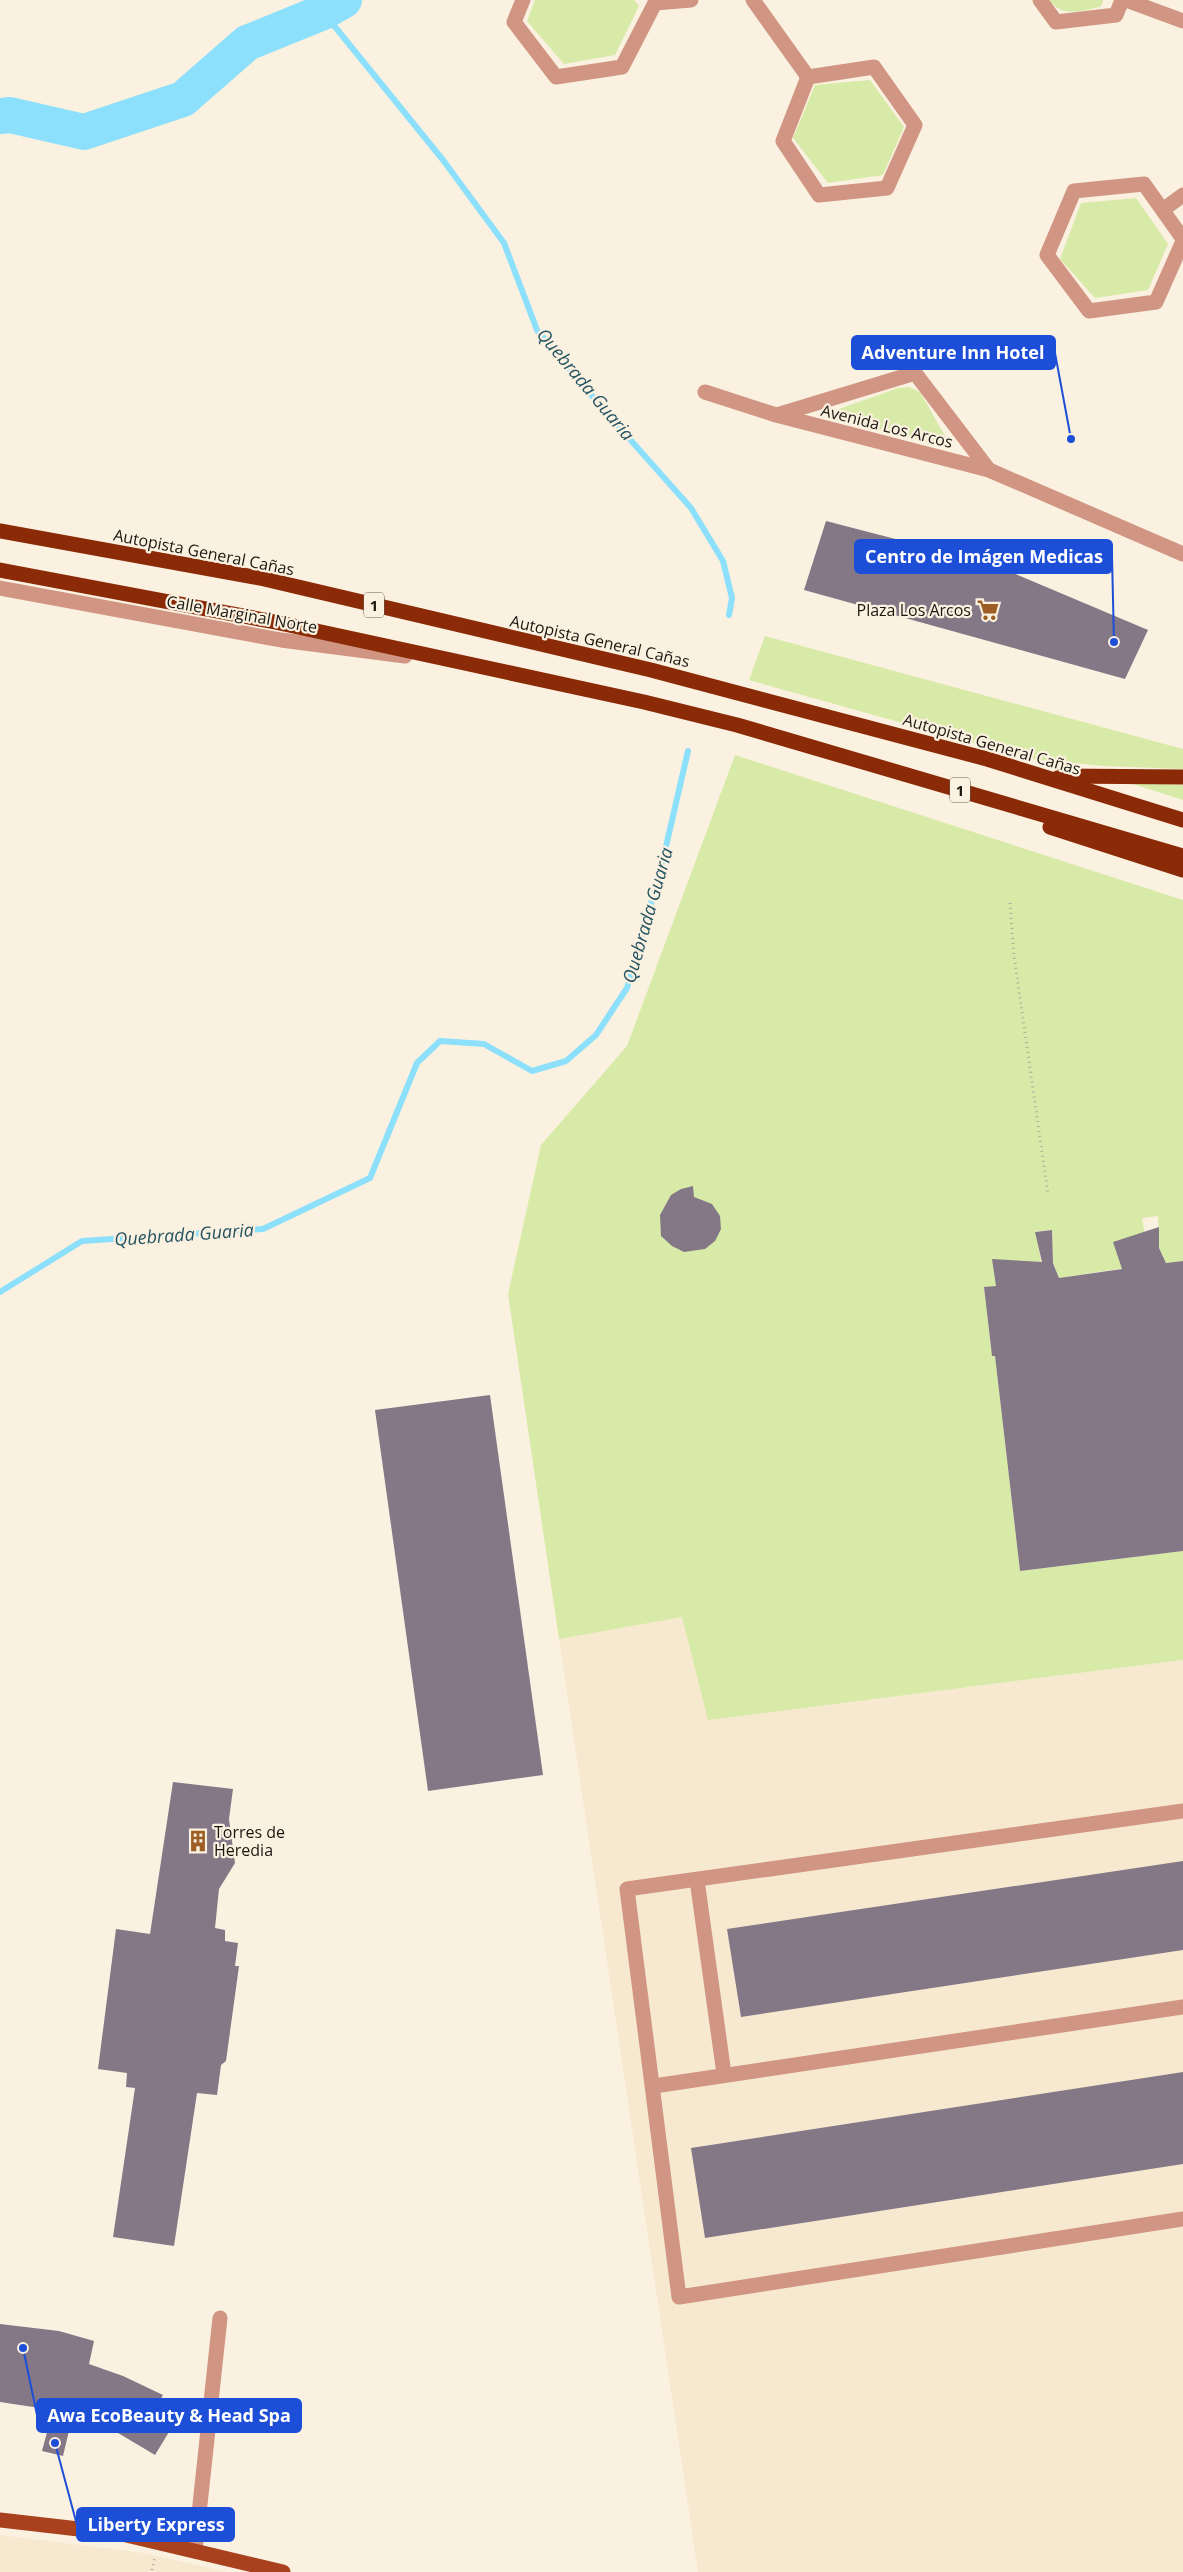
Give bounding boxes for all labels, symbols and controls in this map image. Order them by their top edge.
water label: Quebrada Guaria [532,323,640,445]
callout: Adventure Inn Hotel [852,336,1055,369]
text: Adventure Inn Hotel [862,340,1044,364]
street label: Avenida Los Arcos [819,399,955,453]
street label: Autopista General Cañas [112,524,296,580]
callout: Centro de Imágen Medicas [855,540,1112,573]
text: Centro de Imágen Medicas [865,544,1103,568]
street label: Calle Marginal Norte [165,590,319,638]
road number: 1 [364,592,384,618]
supermarket icon: Plaza Los Arcos [975,597,1001,623]
place label: Plaza Los Arcos [857,599,971,621]
street label: Autopista General Cañas [508,610,692,672]
street label: Autopista General Cañas [901,708,1083,780]
road number: 1 [950,778,970,802]
water label: Quebrada Guaria [616,844,678,986]
water label: Quebrada Guaria [113,1217,255,1251]
place label: Torres de Heredia [214,1821,285,1861]
building icon: Torres de Heredia [185,1828,211,1854]
callout: Awa EcoBeauty & Head Spa [37,2399,301,2432]
text: Awa EcoBeauty & Head Spa [47,2403,291,2427]
callout: Liberty Express [77,2508,234,2541]
text: Liberty Express [87,2512,225,2536]

